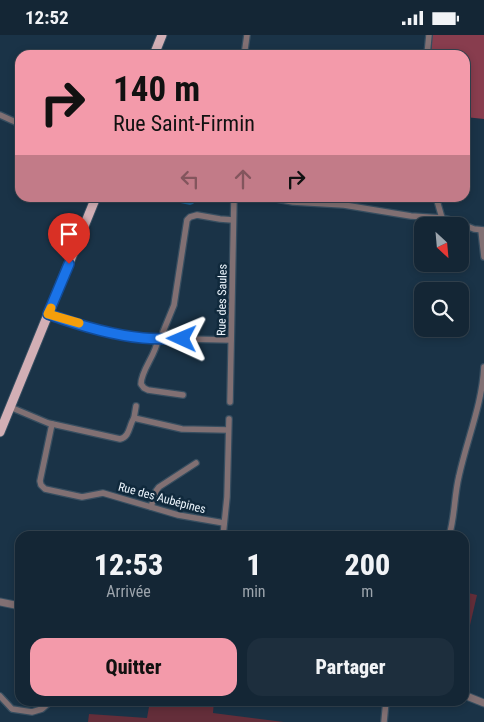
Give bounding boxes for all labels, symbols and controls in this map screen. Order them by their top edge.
text: 12:52 [25,6,69,29]
text: 140 m [113,69,200,110]
icon: right [30,70,95,135]
text: Rue Saint-Firmin [113,111,255,136]
icon: left [176,165,204,193]
icon: ahead [229,165,257,193]
icon: right [282,165,310,193]
pin [48,213,90,264]
north arrow [414,217,469,273]
map controls [414,217,469,337]
icon: arrive [55,220,83,248]
street label: Rue des Saules [214,264,230,336]
button: search [414,282,469,337]
position arrow [155,312,207,364]
street label: Rue des Aubépines [117,480,207,516]
text: 12:53 [94,547,163,582]
text: 1 [246,547,261,582]
text: 200 [344,547,390,582]
text: Arrivée [106,582,151,601]
text: min [242,582,266,601]
text: m [361,582,373,601]
button: Quitter [30,638,237,696]
button: Partager [247,638,454,696]

